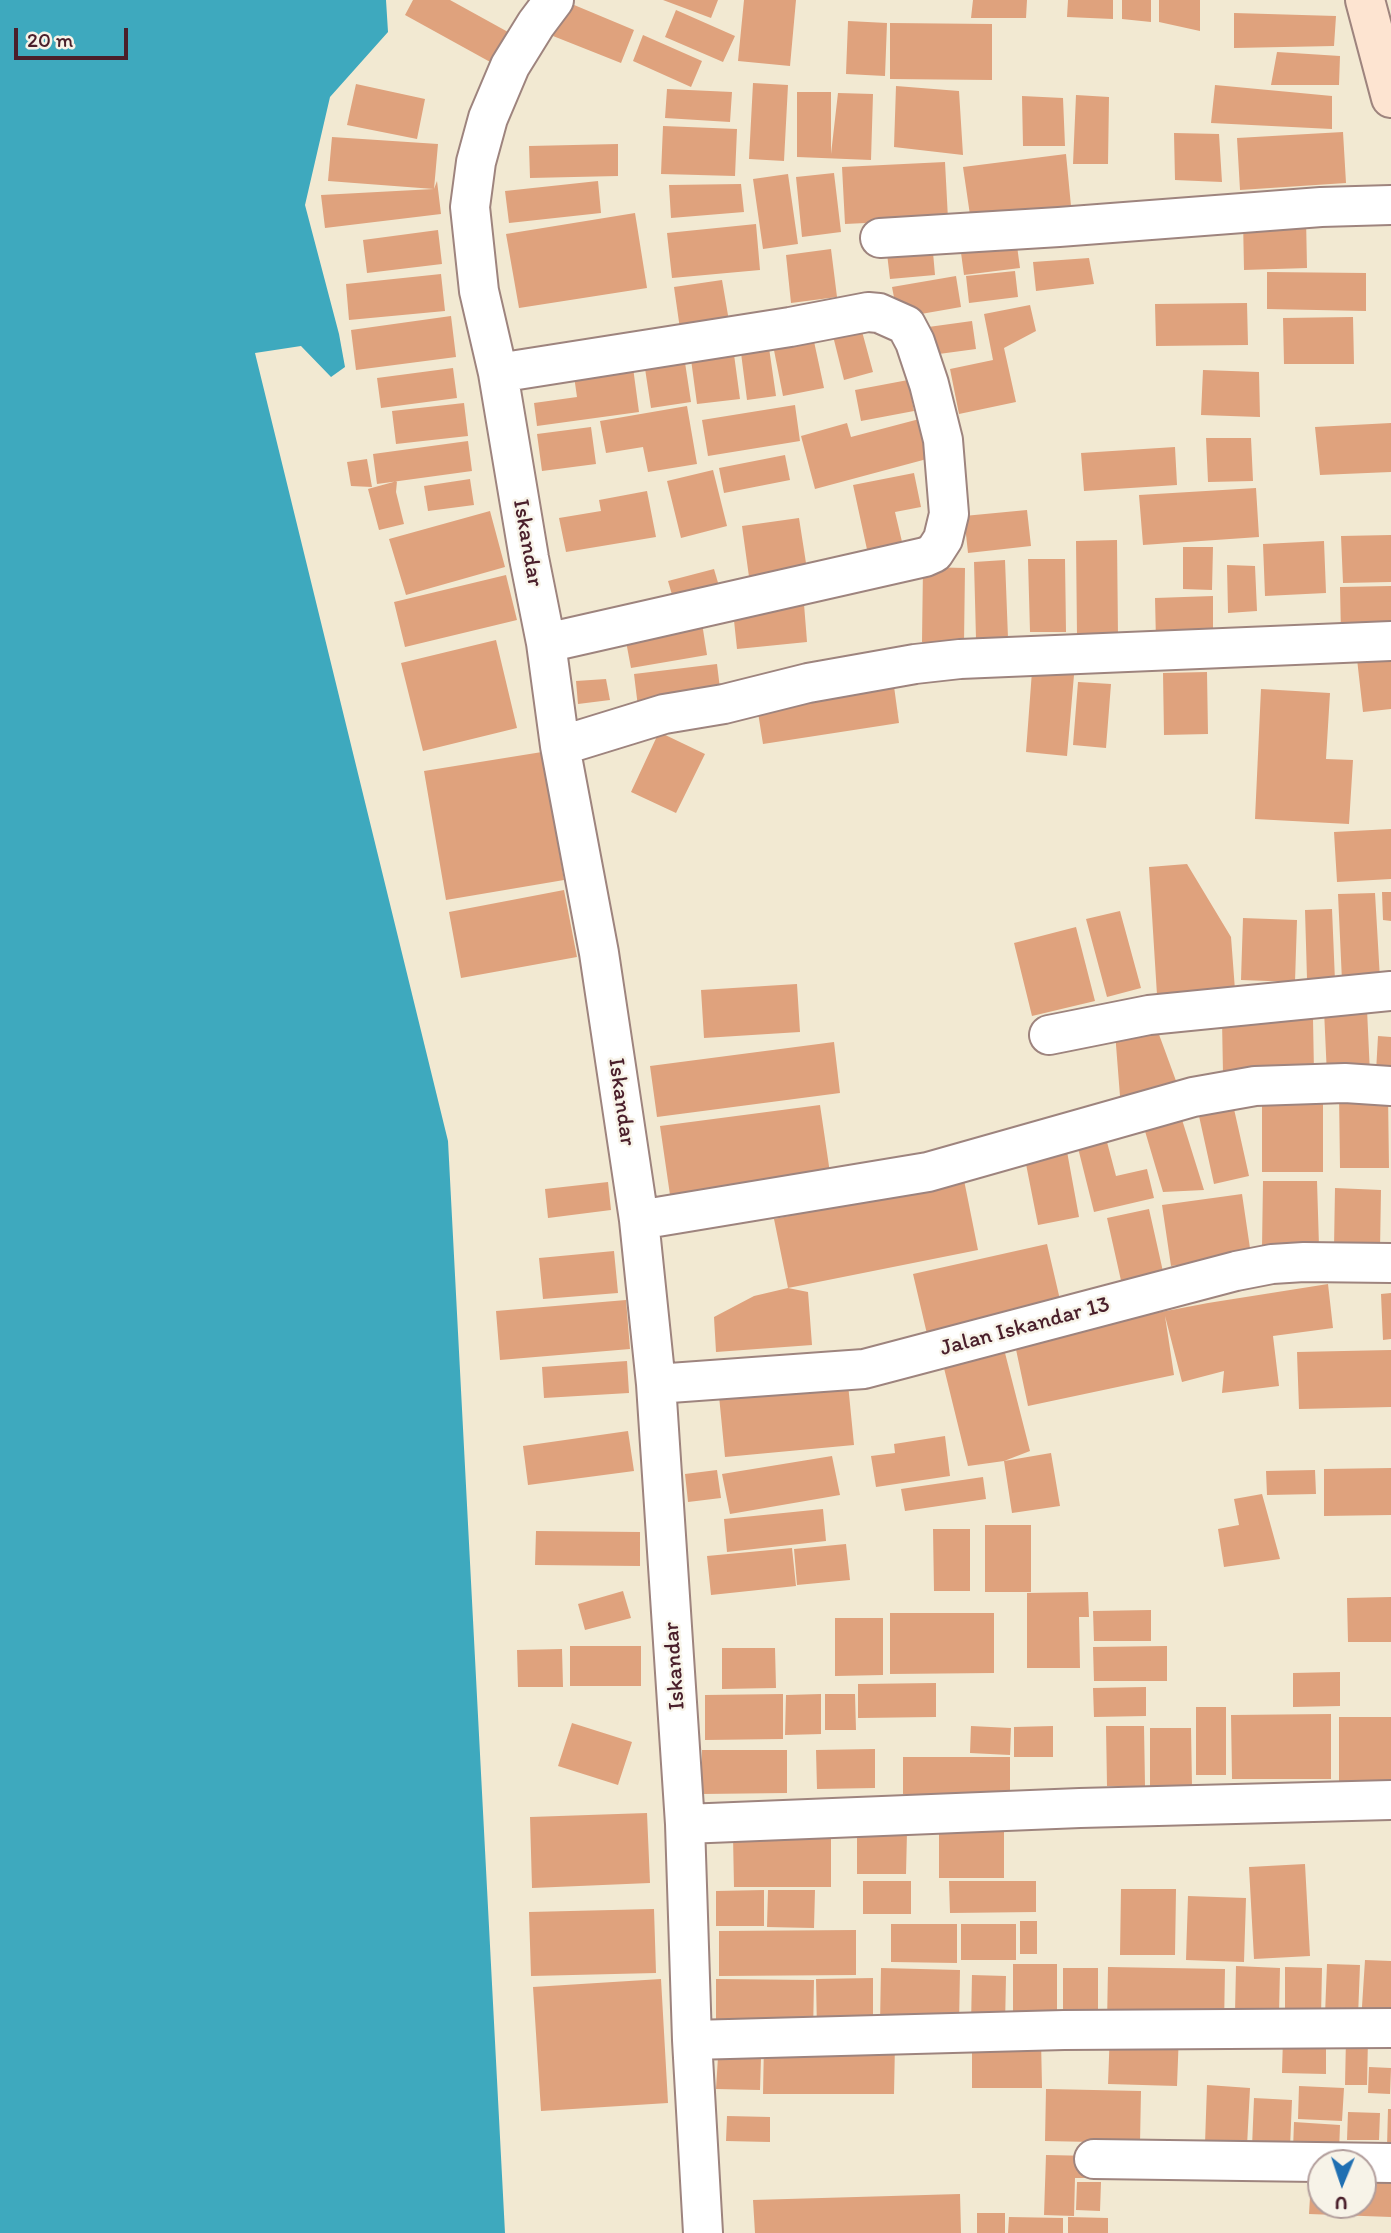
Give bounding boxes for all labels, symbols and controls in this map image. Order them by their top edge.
scale bar [18,14,131,58]
text: 20 m [27,27,73,52]
street label: Iskandar [506,497,548,589]
street label: Iskandar [601,1056,641,1148]
street label: Jalan Iskandar 13 [937,1291,1113,1363]
street label: Iskandar [658,1621,692,1711]
north arrow [1307,2149,1377,2219]
text: U [1335,2192,1348,2215]

